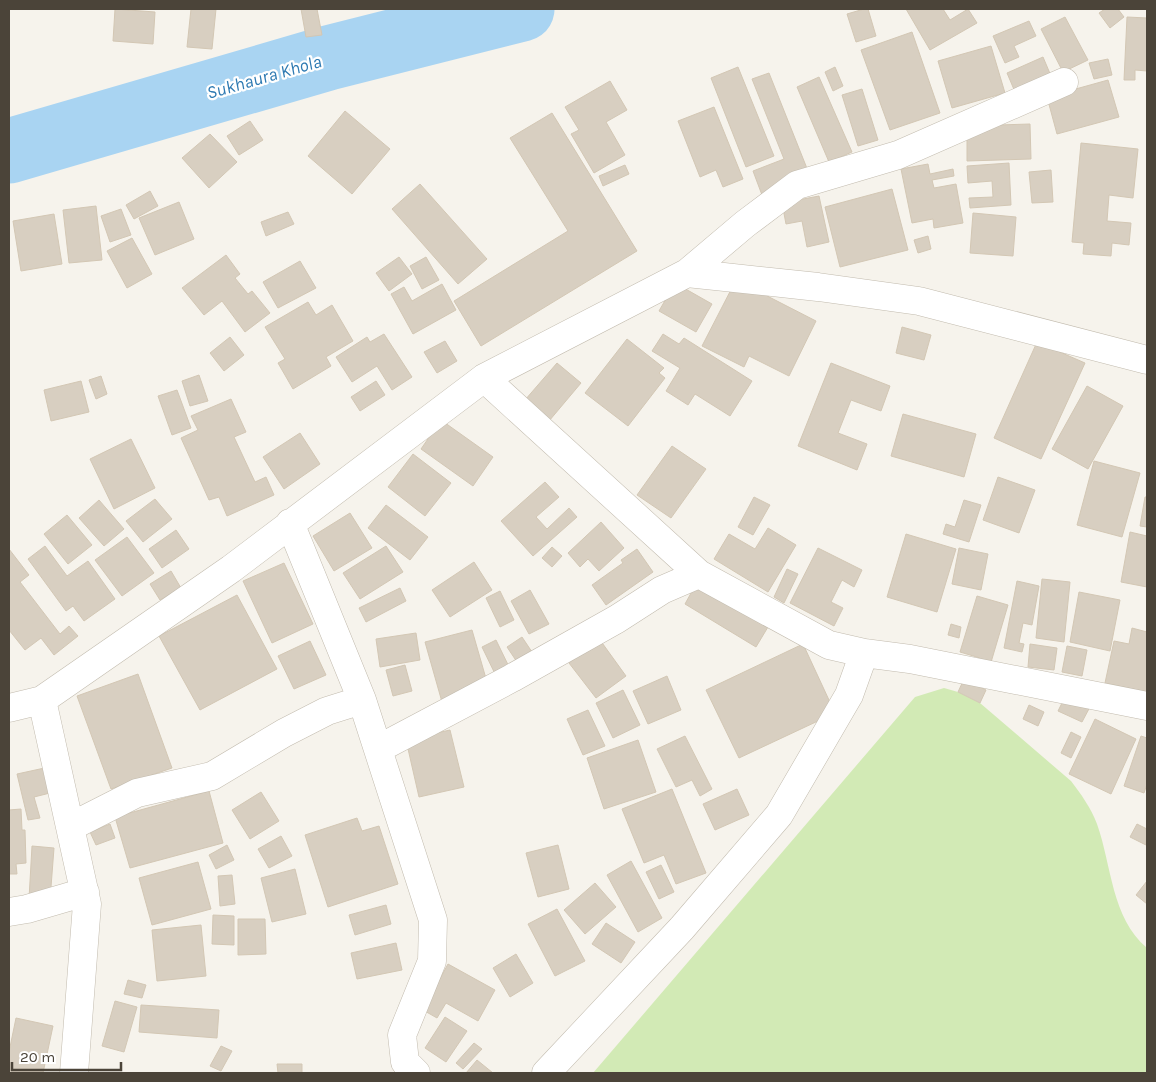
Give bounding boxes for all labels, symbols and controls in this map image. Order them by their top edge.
water label: Sukhaura Khola [204,50,324,104]
scale bar [12,1040,121,1072]
text: 20 m [20,1048,55,1066]

